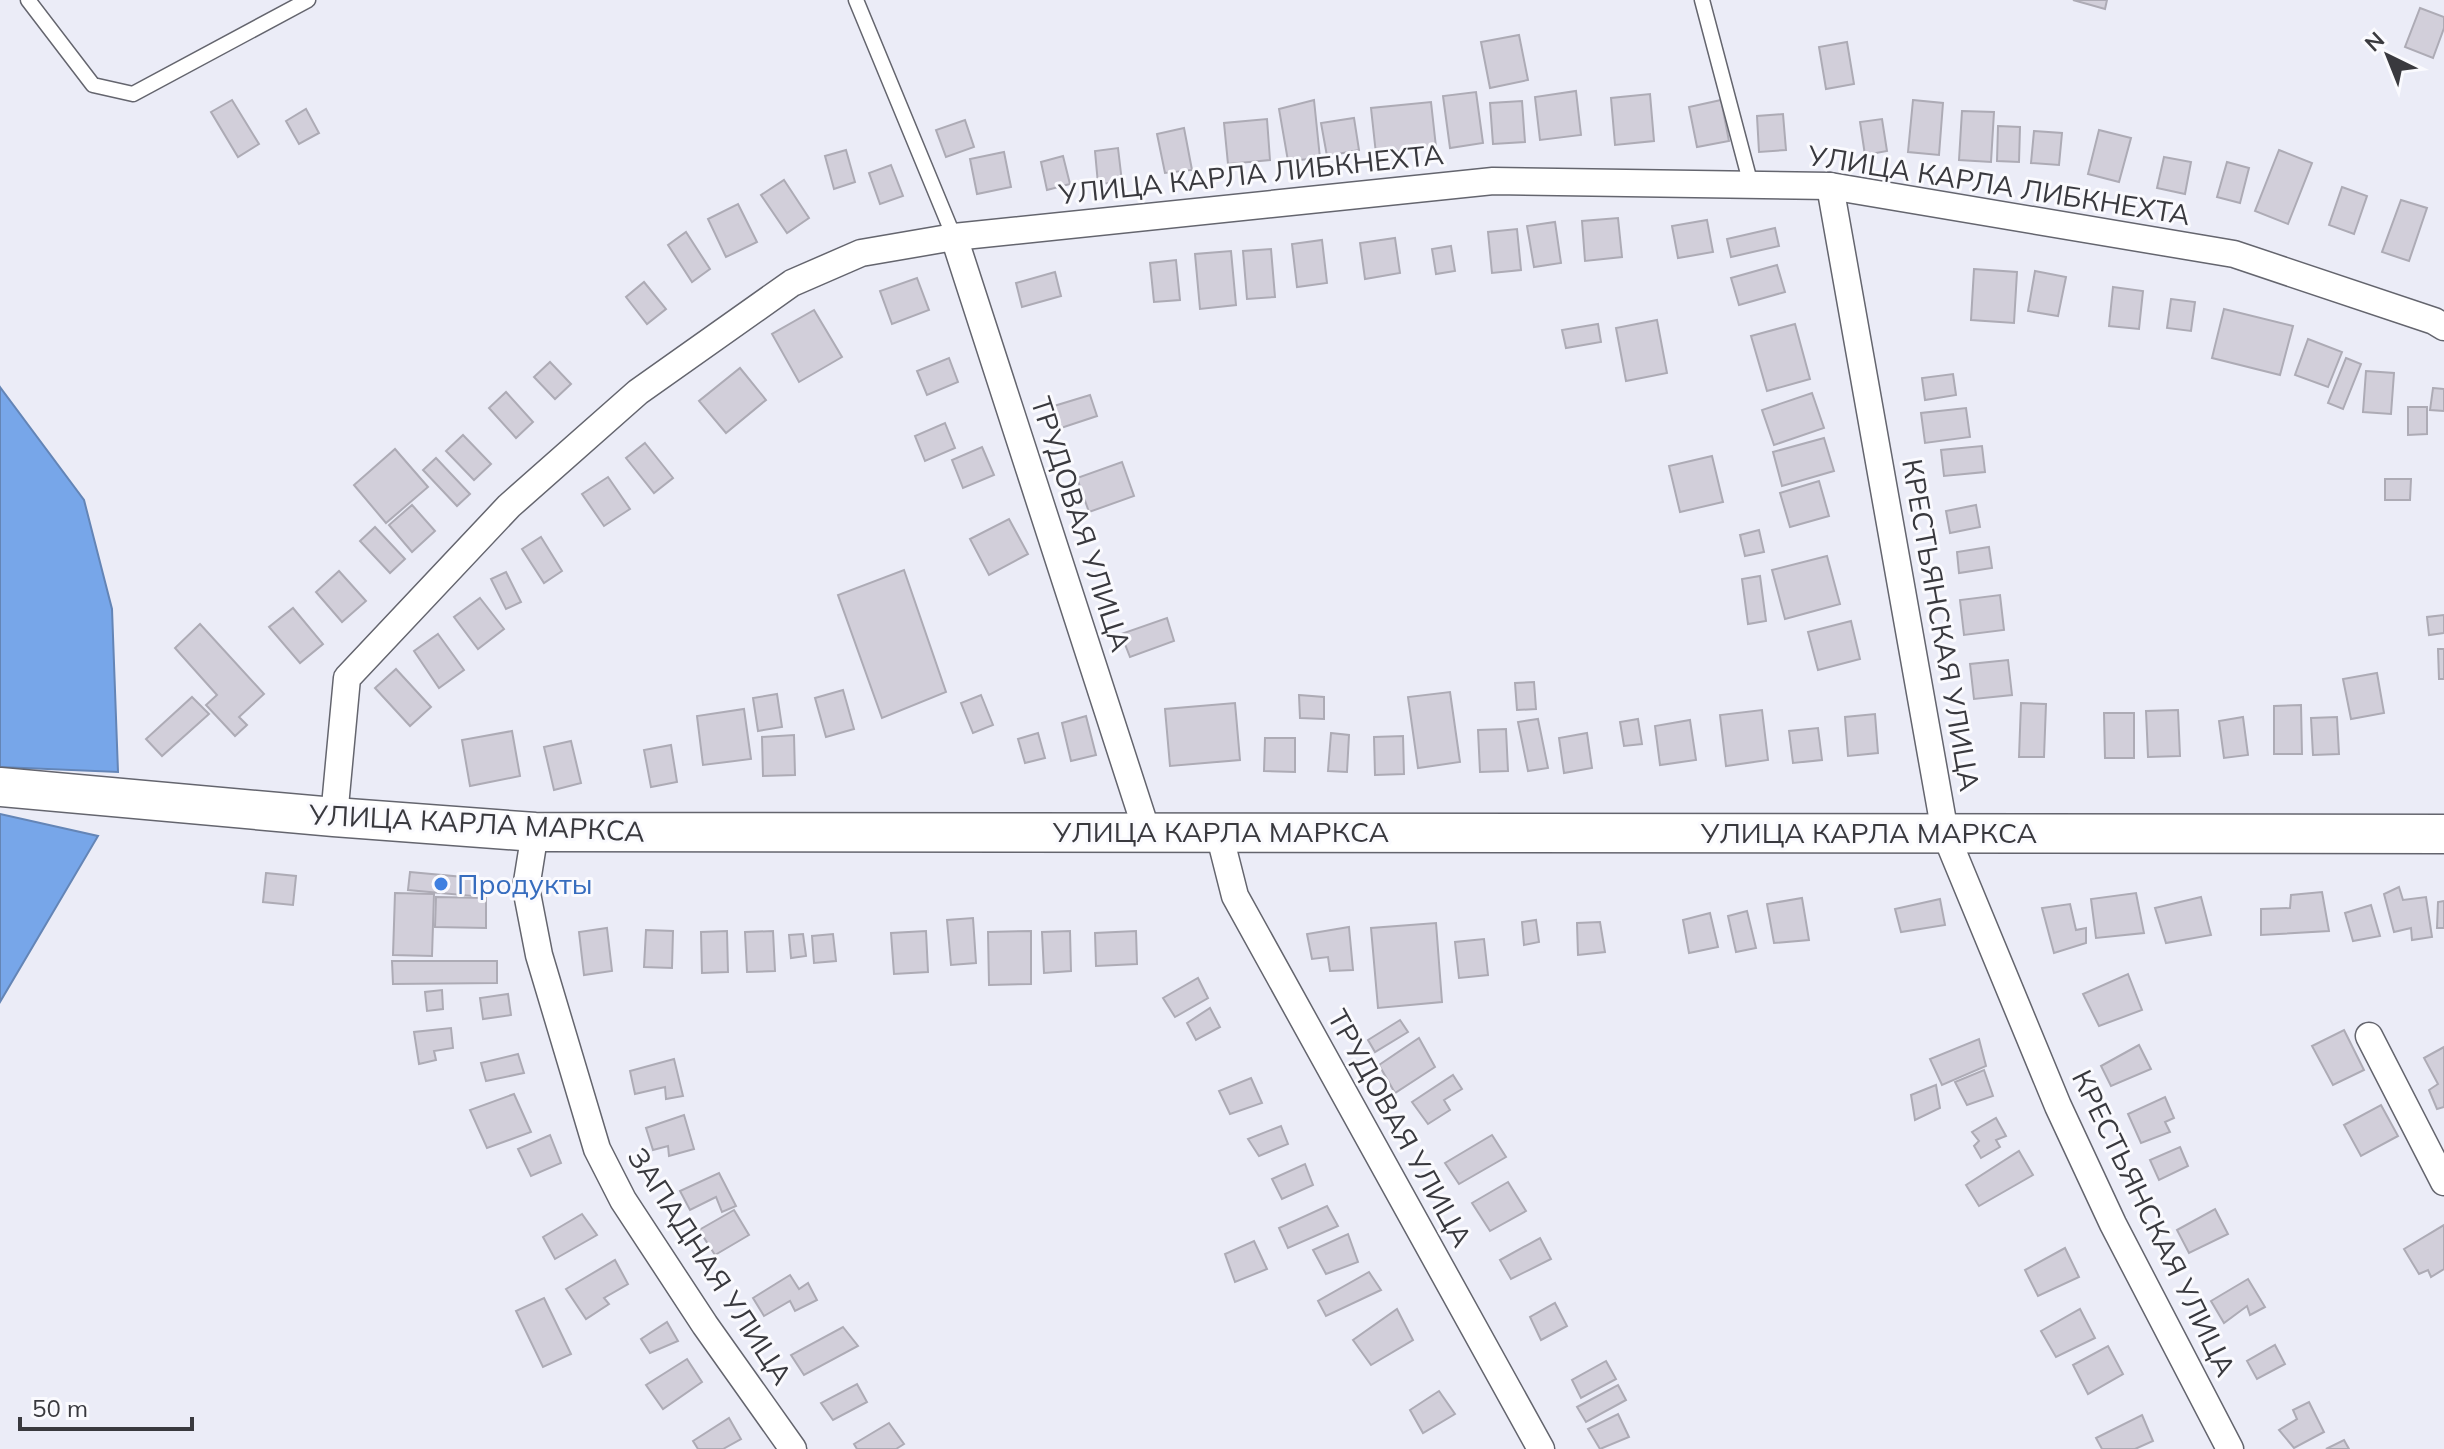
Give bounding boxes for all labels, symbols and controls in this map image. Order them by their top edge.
north arrow [2348,16,2428,96]
text: N [2359,25,2390,57]
street label: УЛИЦА КАРЛА ЛИБКНЕХТА [1056,136,1445,211]
street label: УЛИЦА КАРЛА ЛИБКНЕХТА [1804,137,2193,232]
street label: ТРУДОВАЯ УЛИЦА [1024,392,1139,656]
street label: КРЕСТЬЯНСКАЯ УЛИЦА [1895,456,1988,794]
street label: УЛИЦА КАРЛА МАРКСА [307,796,646,849]
street label: УЛИЦА КАРЛА МАРКСА [1052,814,1390,849]
street label: УЛИЦА КАРЛА МАРКСА [1700,815,2038,850]
place label: Продукты [457,866,593,901]
marker: Продукты [432,875,450,893]
street label: ТРУДОВАЯ УЛИЦА [1321,1003,1480,1253]
street label: КРЕСТЬЯНСКАЯ УЛИЦА [2065,1064,2244,1382]
street label: ЗАПАДНАЯ УЛИЦА [621,1141,800,1391]
scale bar [20,1381,192,1431]
text: 50 m [32,1393,88,1423]

